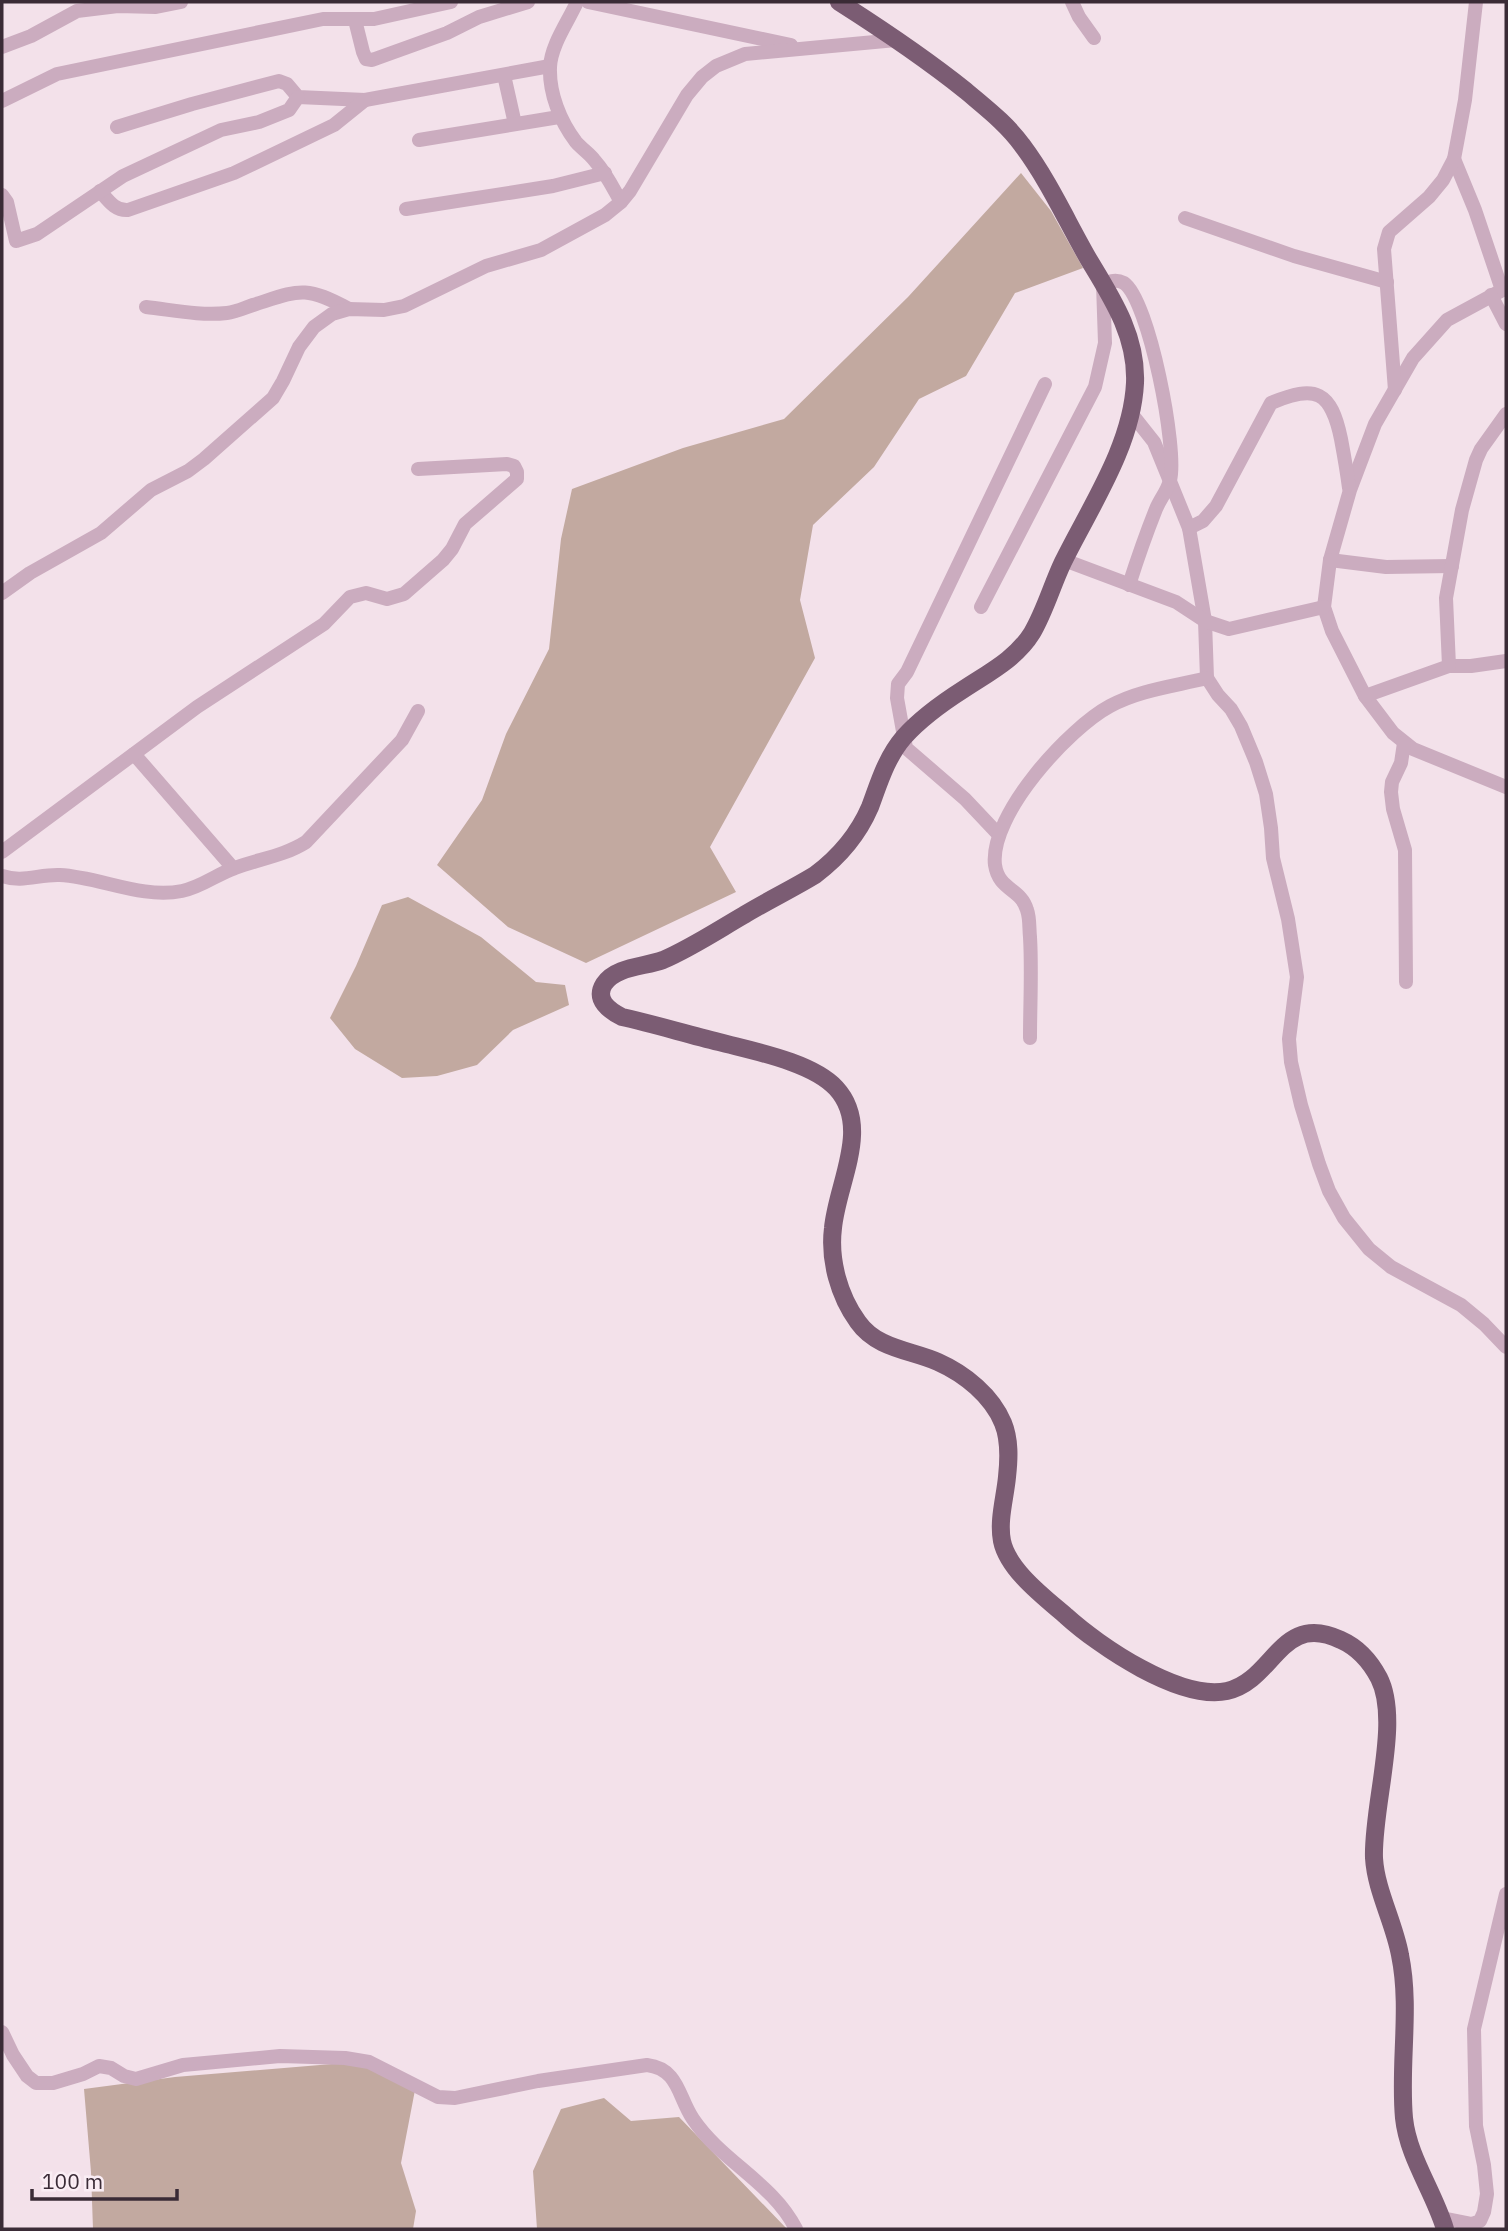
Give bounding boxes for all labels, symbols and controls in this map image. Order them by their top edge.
scale bar [32,2158,177,2202]
text: 100 m [42,2167,103,2195]

